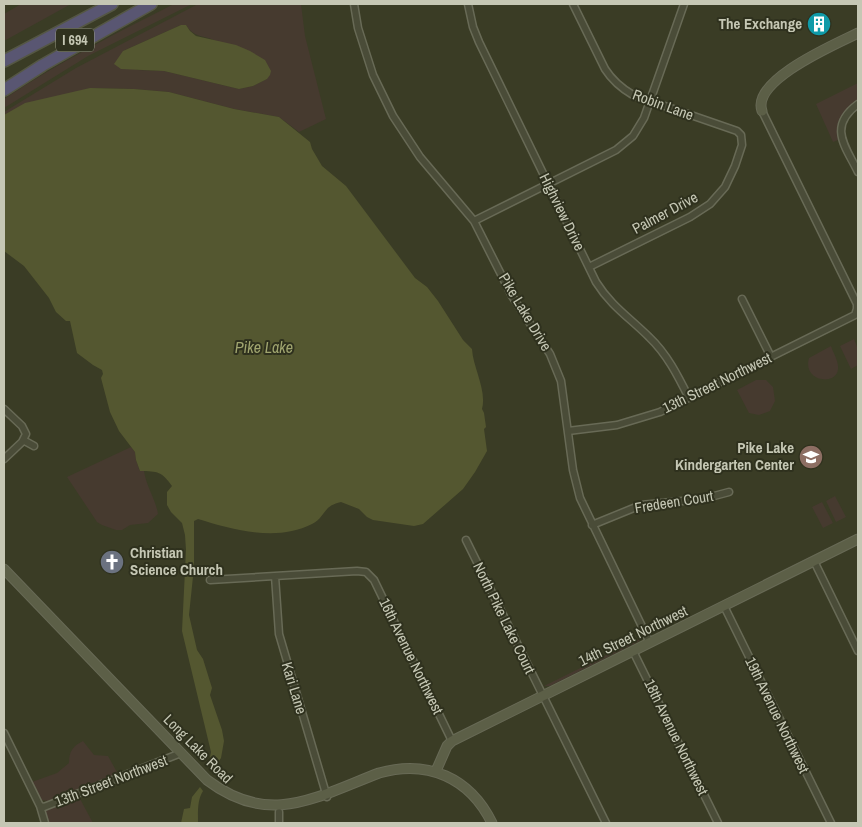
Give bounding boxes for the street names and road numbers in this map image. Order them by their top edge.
road number: I 694 [56,28,94,52]
street label: Robin Lane [630,84,697,125]
street label: Highview Drive [535,169,590,254]
street label: Palmer Drive [628,186,702,239]
street label: Pike Lake Drive [494,269,557,355]
street label: 13th Street Northwest [659,347,775,418]
street label: Fredeen Court [633,485,715,518]
street label: North Pike Lake Court [468,558,541,678]
street label: 16th Avenue Northwest [374,594,449,718]
street label: 14th Street Northwest [575,600,691,671]
street label: 19th Avenue Northwest [740,653,815,777]
street label: Kari Lane [277,659,312,717]
street label: 18th Avenue Northwest [639,675,714,799]
street label: Long Lake Road [159,709,238,788]
street label: 13th Street Northwest [52,749,171,812]

